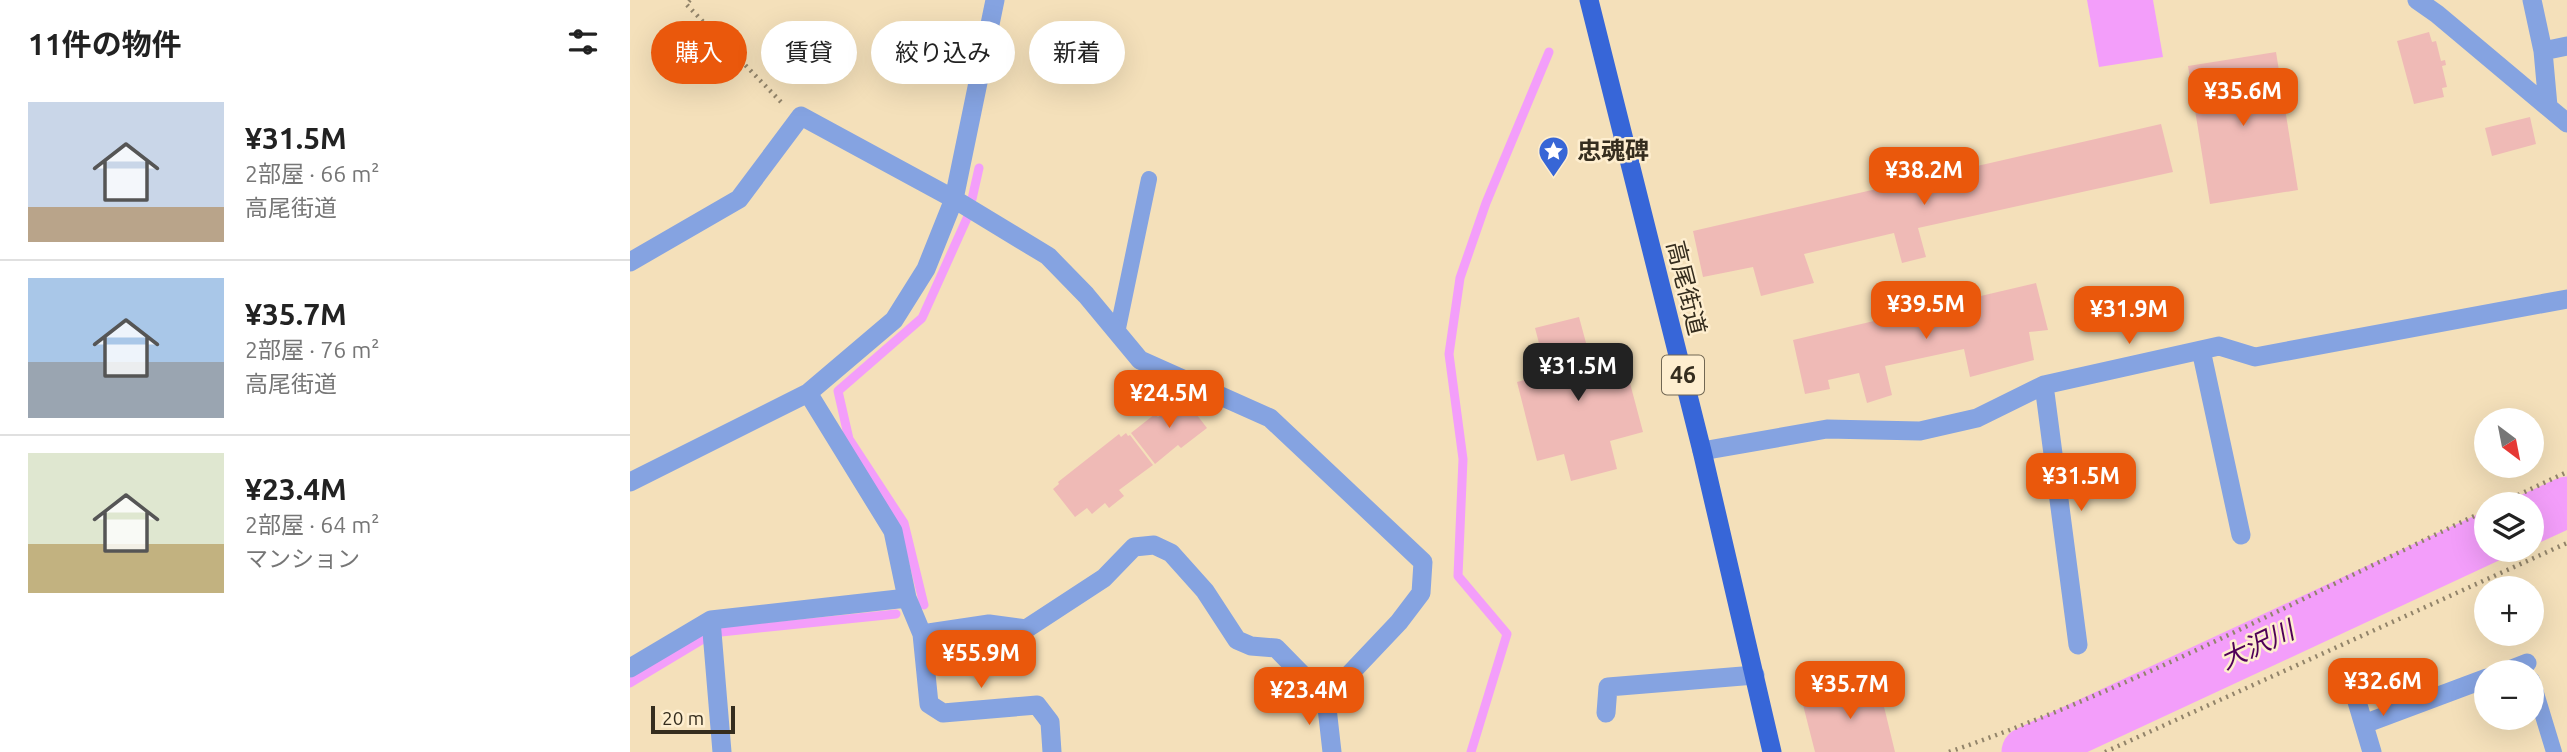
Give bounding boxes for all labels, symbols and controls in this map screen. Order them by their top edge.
chip: 購入 [651,21,747,84]
chip: 賃貸 [761,21,857,84]
chip: 絞り込み [871,21,1015,84]
chip: 新着 [1029,21,1125,84]
icon: filters [564,23,602,61]
text: 11件の物件 [28,27,182,61]
pin: ¥35.6M [2186,68,2300,128]
text: ¥35.6M [2204,78,2282,103]
text: ¥31.5M [245,121,347,155]
icon: home [84,130,168,214]
place icon: 忠魂碑 [1537,134,1571,178]
place label: 忠魂碑 [1577,137,1649,164]
pin: ¥38.2M [1867,148,1981,207]
text: ¥38.2M [1885,157,1963,182]
text: 2部屋 · 66 m² [245,161,379,186]
text: 高尾街道 [245,195,337,220]
street label: 高尾街道 [1662,238,1711,338]
pin: ¥39.5M [1869,282,1983,341]
pin: ¥31.9M [2072,286,2186,346]
text: ¥39.5M [1887,291,1965,316]
text: ¥31.9M [2090,296,2168,321]
text: ¥35.7M [245,297,347,331]
icon: home [84,306,168,390]
text: 2部屋 · 76 m² [245,337,379,362]
pin: ¥31.5M [1521,344,1635,403]
text: ¥31.5M [1539,353,1617,378]
road number: 46 [1662,356,1704,394]
pin: ¥24.5M [1112,370,1226,430]
text: 高尾街道 [245,371,337,396]
text: ¥24.5M [1130,380,1208,405]
north arrow [2474,408,2544,478]
map controls [2474,408,2544,730]
pin: ¥31.5M [2024,454,2138,513]
text: ¥31.5M [2042,463,2120,488]
text: ¥23.4M [245,472,347,506]
icon: home [84,481,168,565]
button: layers [2474,492,2544,562]
text: 2部屋 · 64 m² [245,512,379,537]
text: マンション [245,546,360,571]
button: + [2474,576,2544,646]
water label: 大沢川 [2215,614,2301,674]
pin: ¥55.9M [924,630,1038,690]
text: ¥55.9M [942,640,1020,665]
pin: ¥32.6M [2326,658,2440,718]
button: − [2474,660,2544,730]
pin: ¥35.7M [1793,662,1907,721]
pin: ¥23.4M [1252,668,1366,727]
text: ¥32.6M [2344,668,2422,693]
text: ¥35.7M [1811,671,1889,696]
text: ¥23.4M [1270,677,1348,702]
scale bar [651,703,735,735]
text: 20 m [662,707,704,729]

